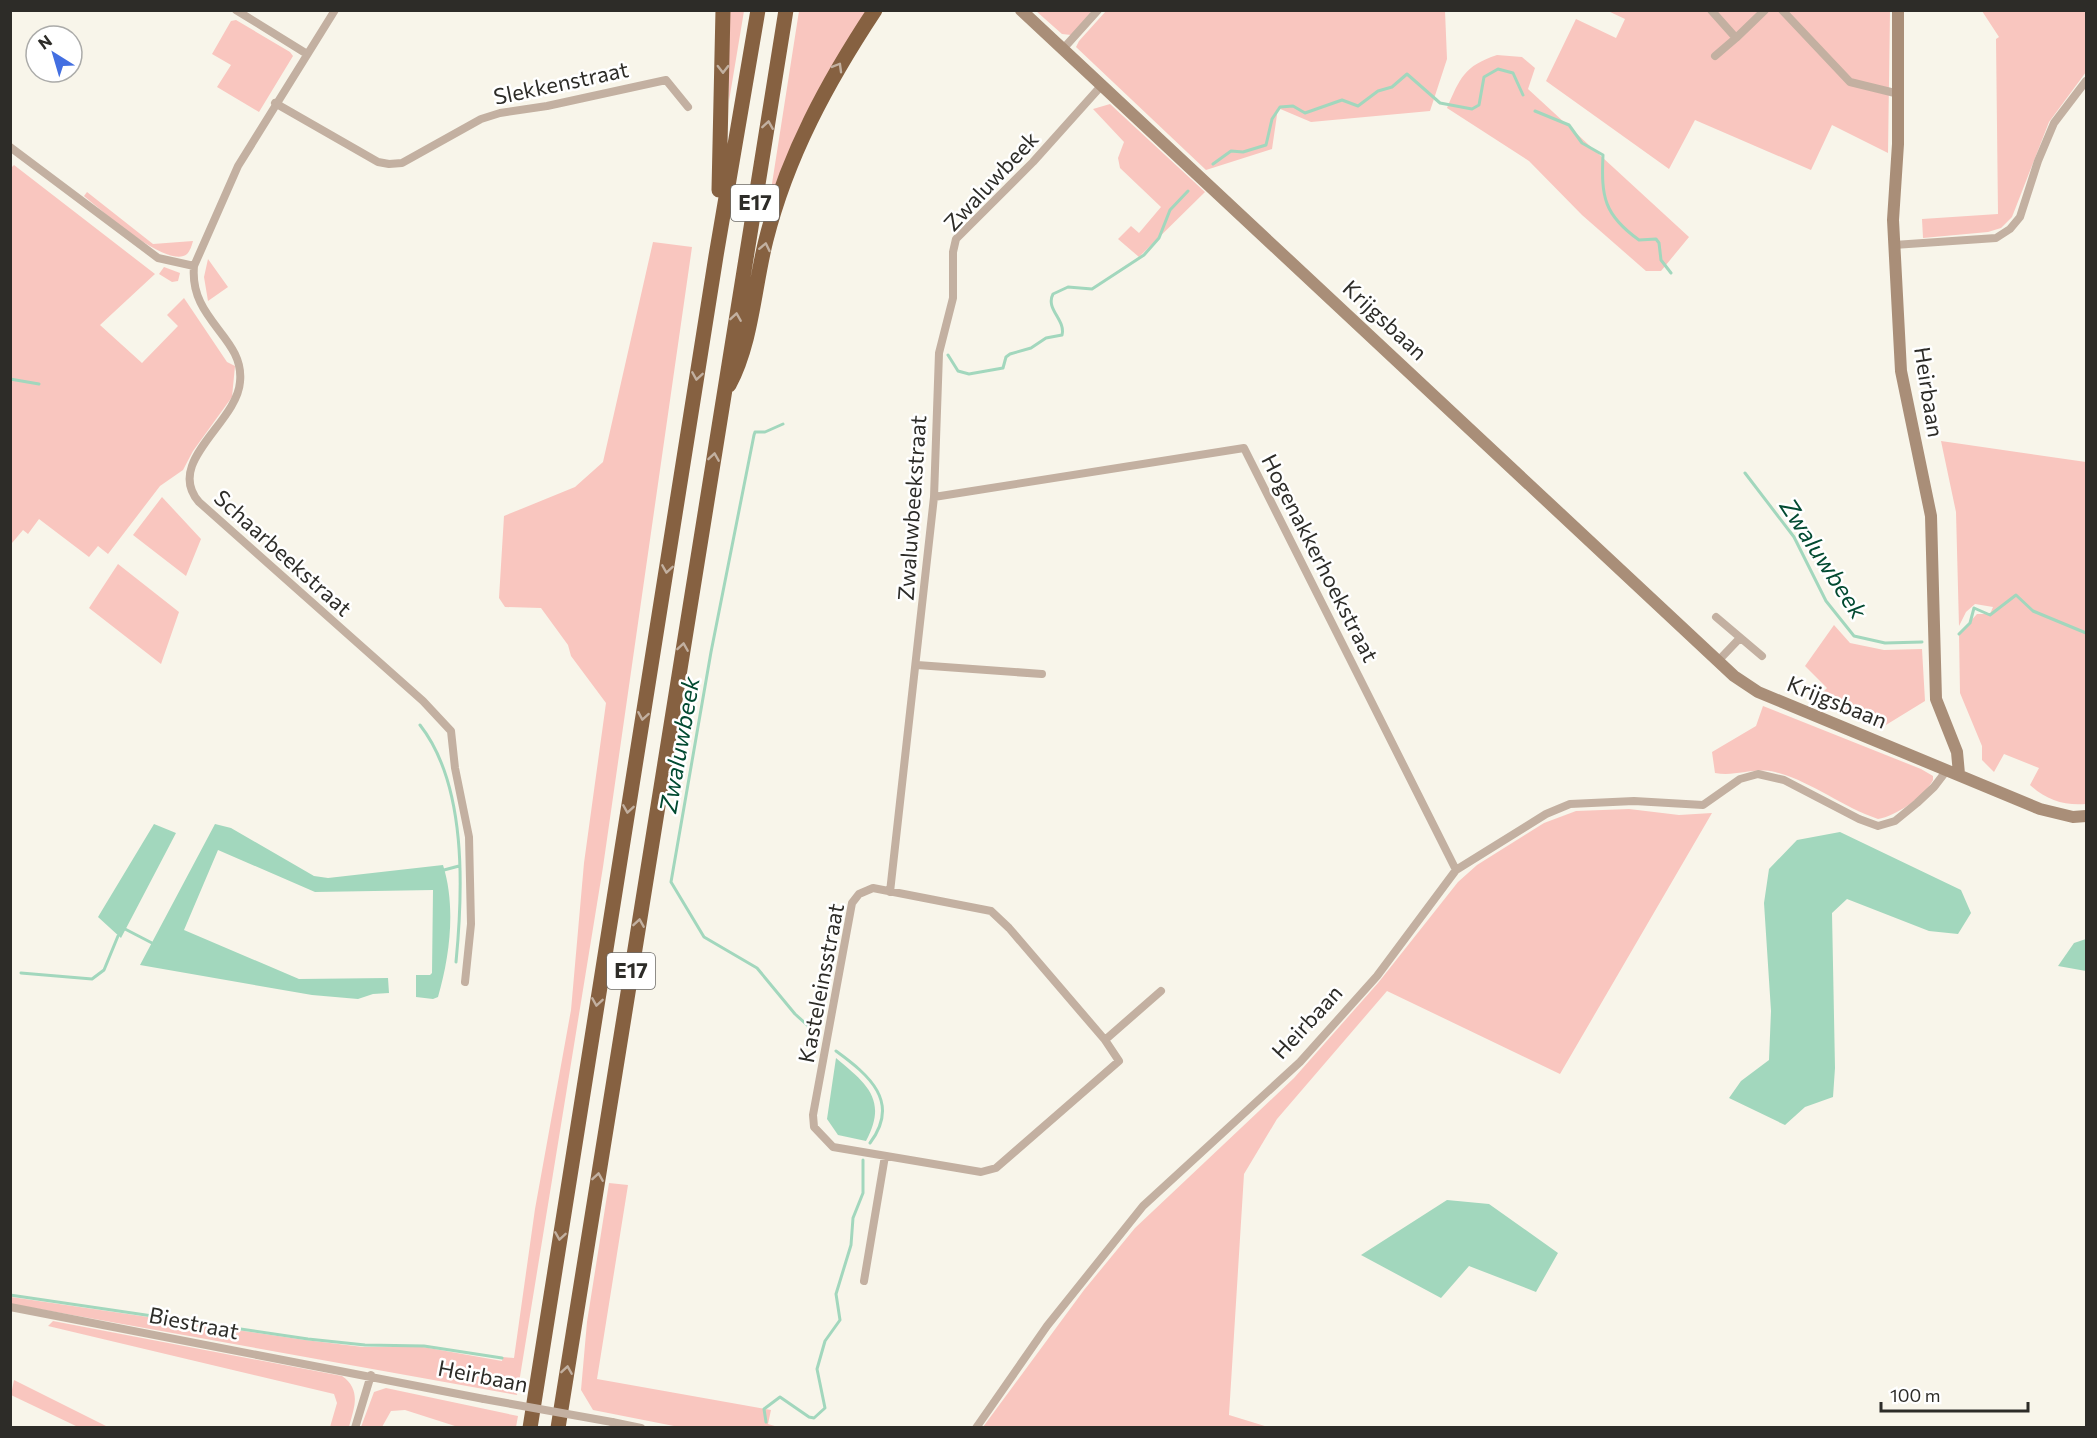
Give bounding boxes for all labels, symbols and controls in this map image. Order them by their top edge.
north arrow [24,24,84,84]
text: N [34,30,55,53]
street label: Slekkenstraat [491,55,631,110]
one-way arrow [831,63,843,73]
one-way arrow [717,64,729,73]
one-way arrow [761,120,773,129]
street label: Zwaluwbeek [938,125,1044,236]
road number: E17 [731,185,779,221]
one-way arrow [757,242,770,252]
street label: Krijgsbaan [1338,274,1433,365]
one-way arrow [730,313,742,322]
street label: Heirbaan [1909,345,1950,439]
one-way arrow [692,371,704,381]
street label: Zwaluwbeekstraat [892,414,931,602]
street label: Hogenakkerhoekstraat [1256,449,1385,666]
one-way arrow [707,453,719,462]
street label: Schaarbeekstraat [209,484,358,622]
water label: Zwaluwbeek [1774,492,1875,625]
one-way arrow [661,563,674,573]
one-way arrow [677,642,689,652]
street label: Krijgsbaan [1783,669,1891,734]
water label: Zwaluwbeek [652,673,705,816]
one-way arrow [637,710,650,720]
one-way arrow [622,804,635,814]
street label: Kasteleinsstraat [792,901,849,1065]
one-way arrow [632,918,645,928]
road number: E17 [607,953,655,989]
street label: Heirbaan [1266,979,1348,1064]
one-way arrow [592,997,604,1006]
one-way arrow [591,1173,604,1183]
one-way arrow [555,1231,567,1240]
street label: Biestraat [147,1301,241,1344]
street label: Heirbaan [436,1354,530,1397]
one-way arrow [560,1365,573,1375]
scale bar [1881,1375,2028,1413]
text: 100 m [1890,1384,1940,1406]

